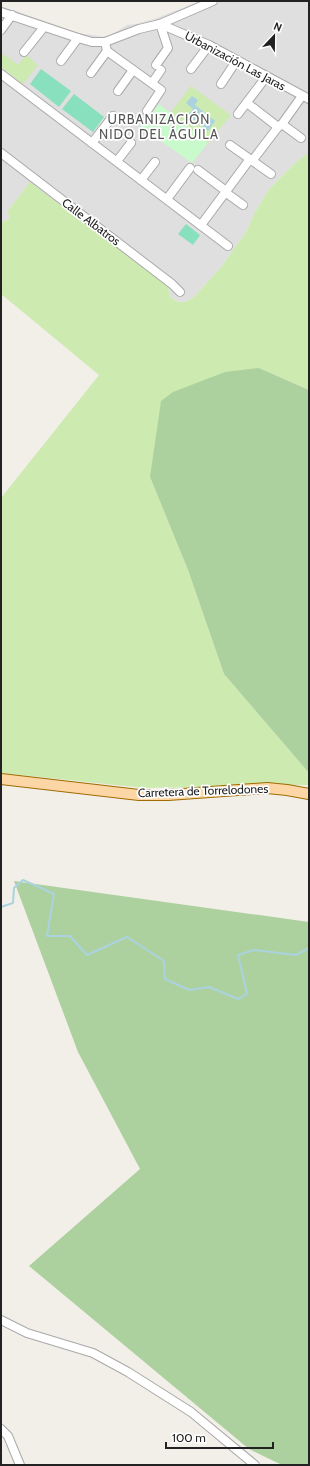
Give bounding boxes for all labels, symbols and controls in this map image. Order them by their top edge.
north arrow [254,16,294,56]
text: N [272,19,284,35]
street label: Urbanización Las Jaras [182,28,288,93]
district label: URBANIZACIÓN NIDO DEL ÁGUILA [99,111,219,142]
street label: Calle Albatros [59,195,124,248]
street label: Carretera de Torrelodones [137,781,269,800]
scale bar [166,1424,273,1450]
text: 100 m [172,1430,206,1445]

